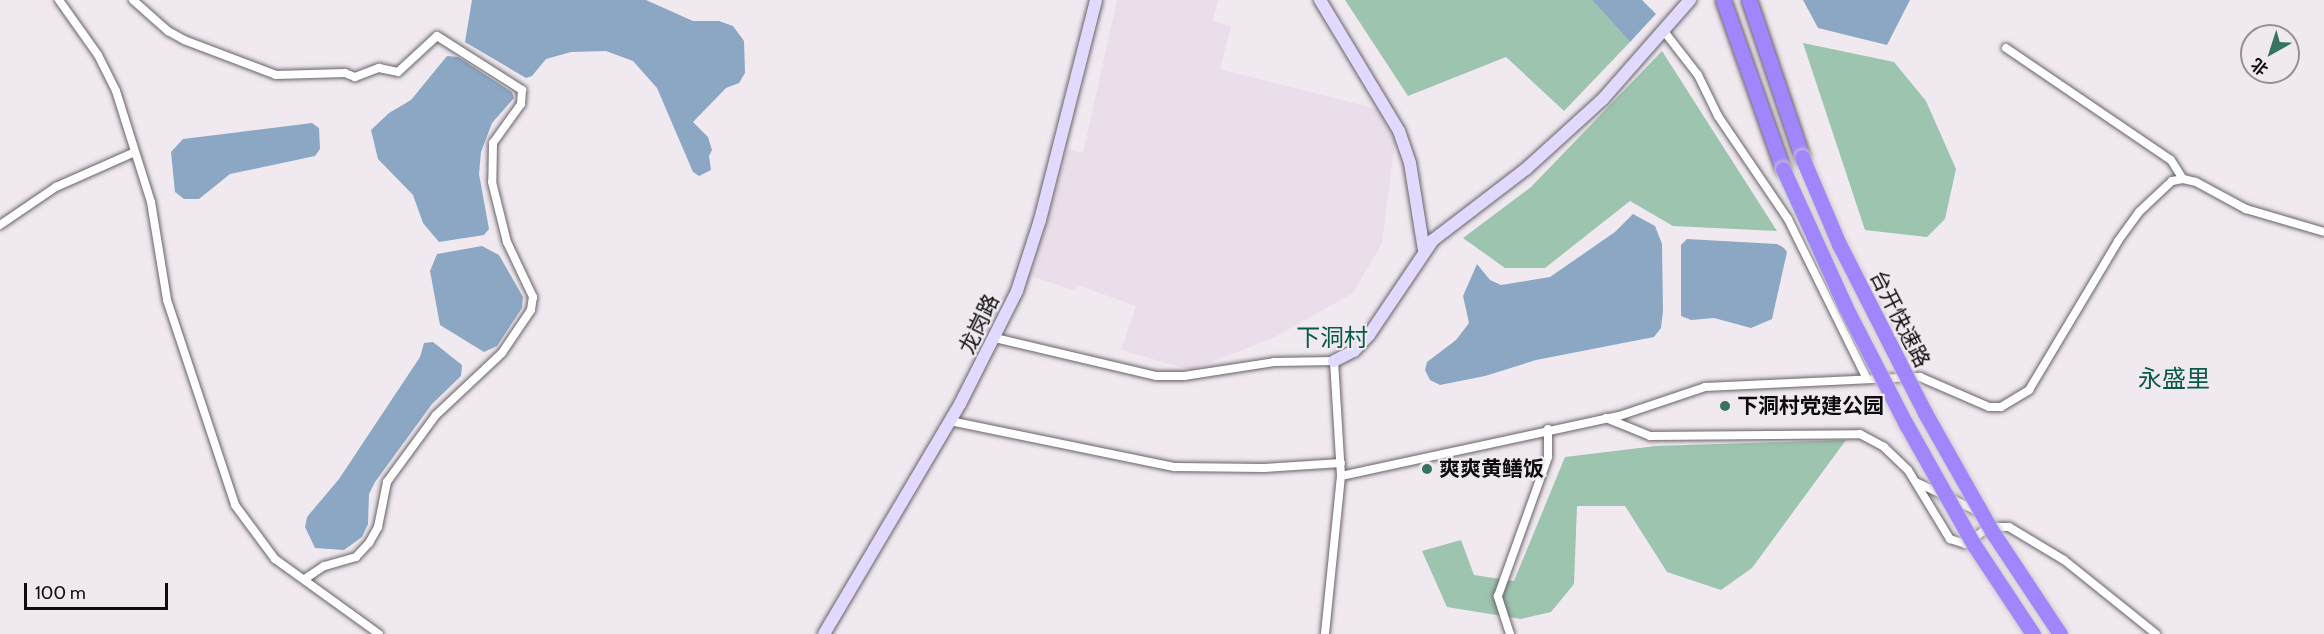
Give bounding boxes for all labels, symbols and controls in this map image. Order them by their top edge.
north arrow [2240,24,2300,84]
text: 北 [2247,54,2272,79]
street label: 台开快速路 [1865,267,1935,371]
street label: 龙岗路 [954,290,1004,358]
district label: 下洞村 [1296,324,1368,352]
district label: 永盛里 [2138,365,2210,393]
place label: 下洞村党建公园 [1737,393,1884,419]
marker: 下洞村党建公园 [1718,399,1732,413]
place label: 爽爽黄鳝饭 [1439,456,1544,482]
marker: 爽爽黄鳝饭 [1420,462,1434,476]
scale bar [27,571,171,609]
text: 100 m [35,582,86,604]

